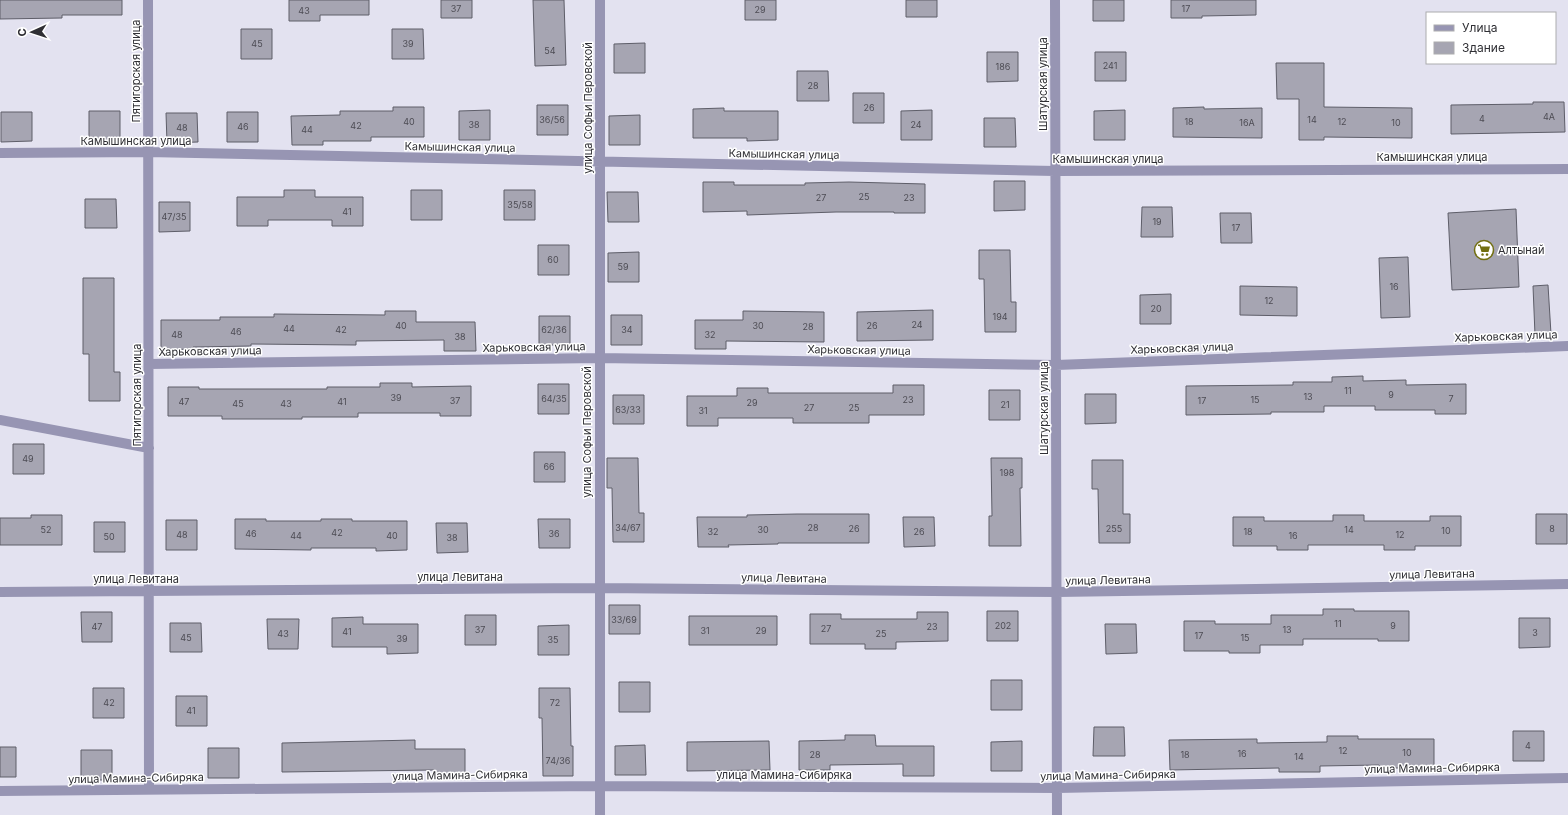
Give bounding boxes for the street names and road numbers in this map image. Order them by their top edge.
street label: Пятигорская улица [129,20,143,122]
street label: Шатурская улица [1036,37,1050,131]
street label: улица Софьи Перовской [581,42,595,174]
street label: Камышинская улица [80,134,192,148]
street label: Камышинская улица [404,139,516,155]
street label: Камышинская улица [728,146,840,162]
street label: Камышинская улица [1376,150,1488,164]
street label: Камышинская улица [1052,152,1164,166]
street label: Харьковская улица [1454,327,1558,345]
street label: Харьковская улица [482,339,586,355]
street label: Харьковская улица [1130,339,1234,357]
street label: Харьковская улица [807,342,911,358]
street label: Харьковская улица [158,343,262,359]
street label: Пятигорская улица [130,344,144,446]
street label: Шатурская улица [1037,361,1051,455]
street label: улица Софьи Перовской [580,366,594,498]
street label: улица Левитана [1389,566,1475,582]
street label: улица Левитана [417,570,503,584]
street label: улица Левитана [741,570,827,586]
street label: улица Левитана [93,572,179,586]
street label: улица Левитана [1065,572,1151,588]
street label: улица Мамина-Сибиряка [1364,760,1500,776]
street label: улица Мамина-Сибиряка [392,767,528,783]
street label: улица Мамина-Сибиряка [1040,767,1176,783]
street label: улица Мамина-Сибиряка [716,768,852,782]
street label: улица Мамина-Сибиряка [68,770,204,786]

